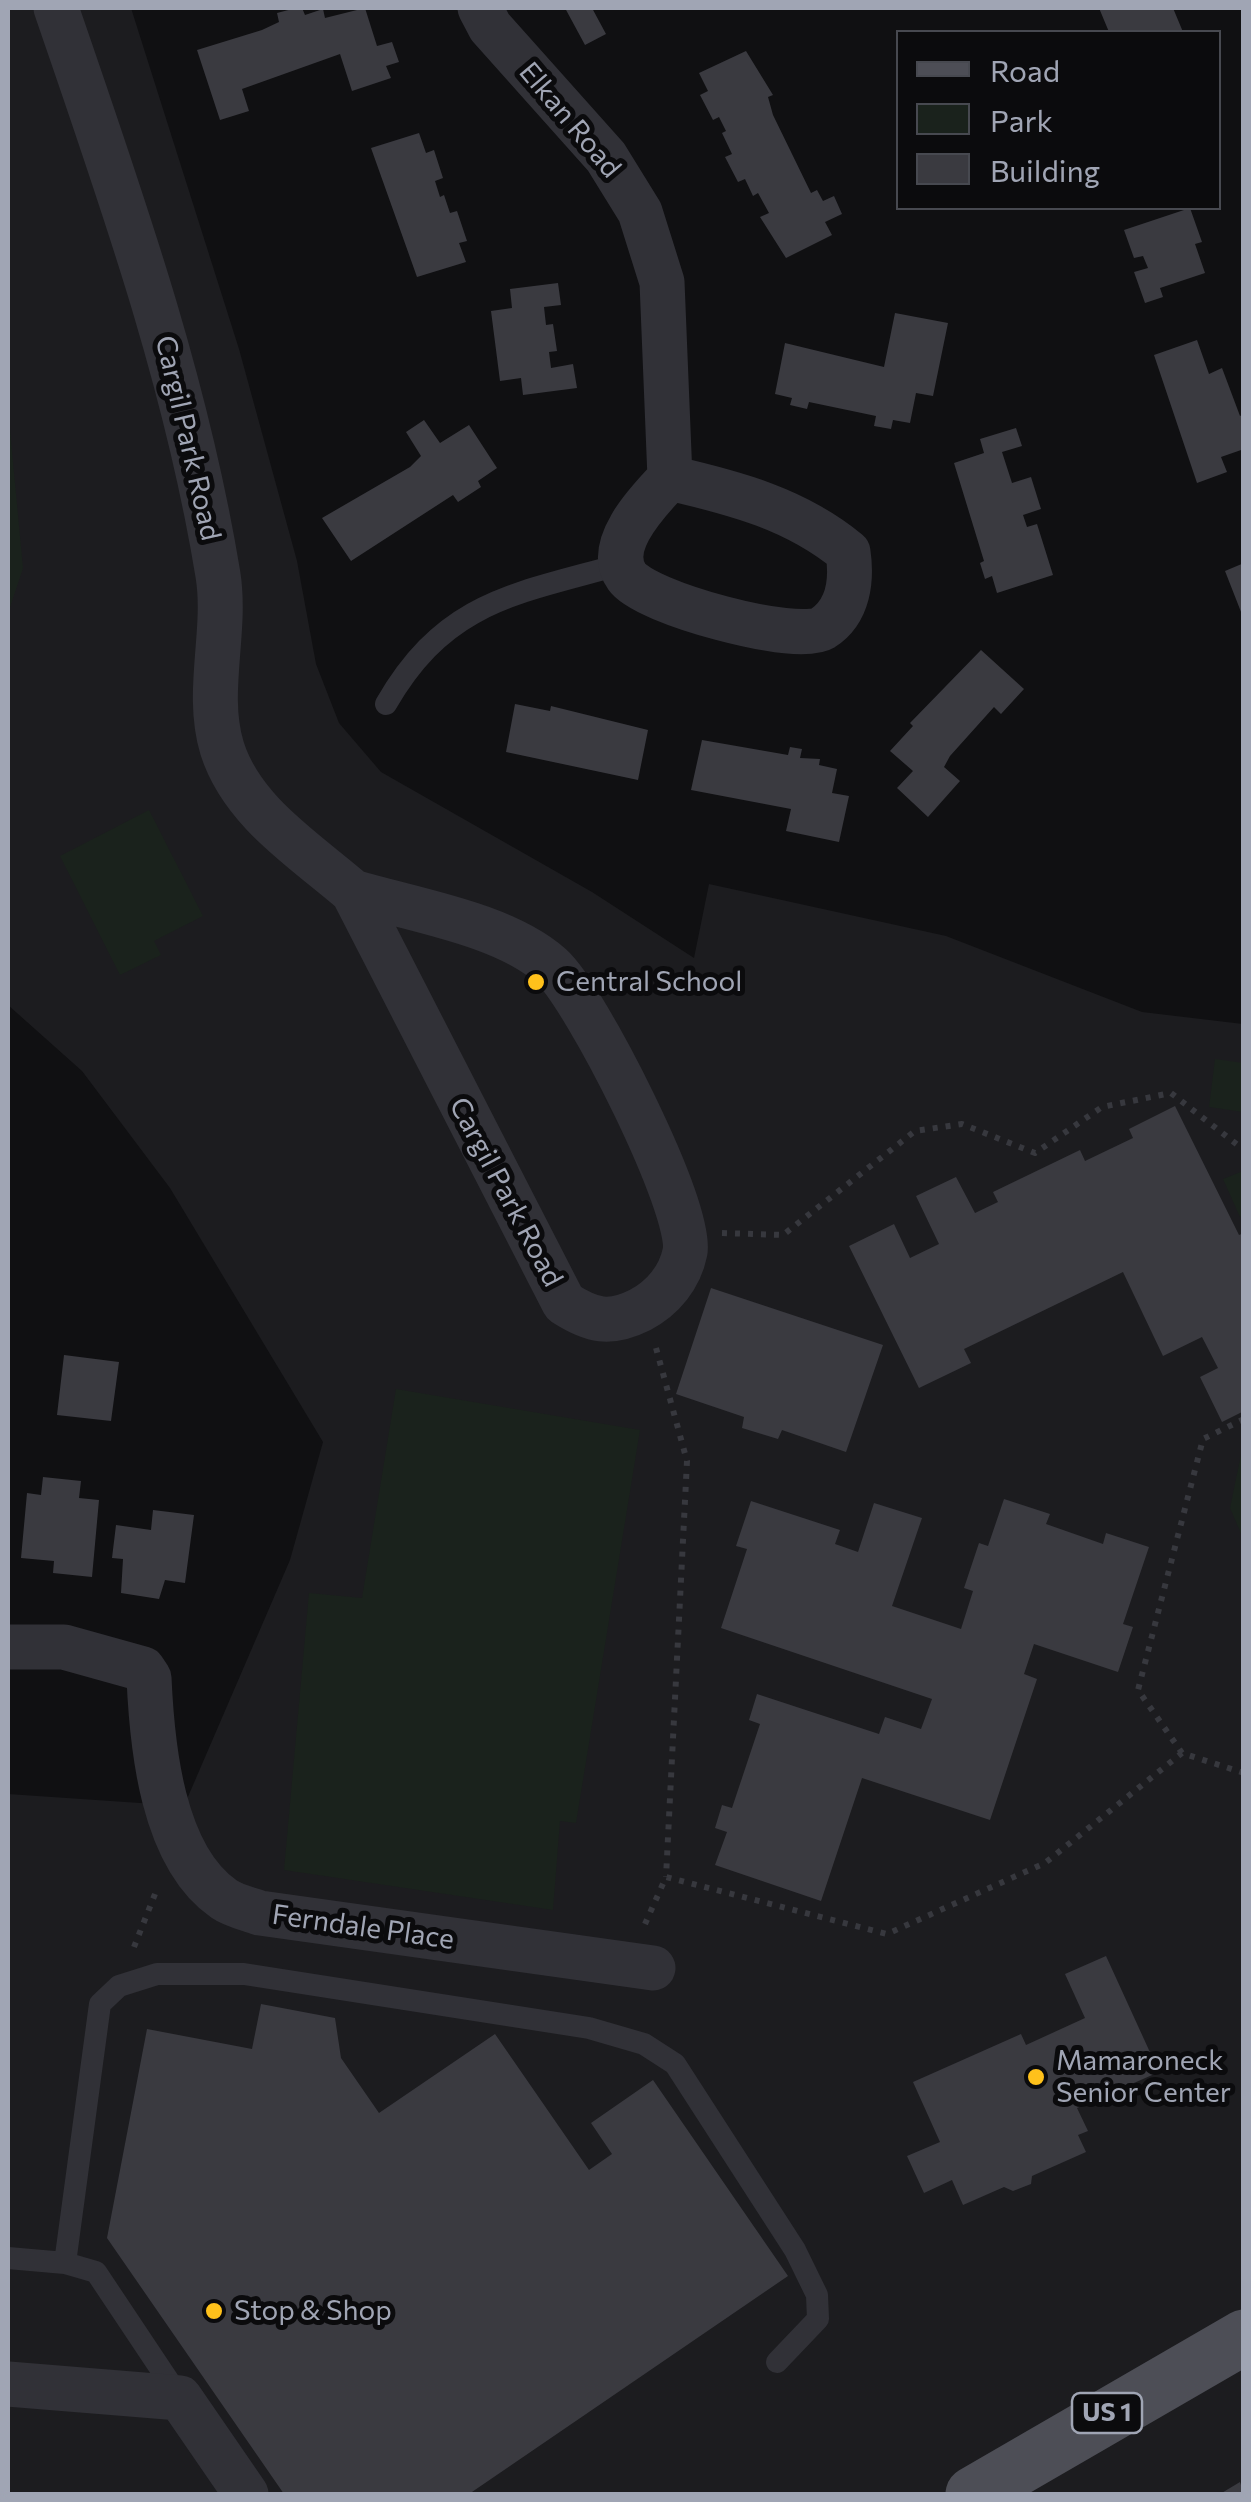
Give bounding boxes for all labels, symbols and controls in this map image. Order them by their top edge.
legend [896,30,1221,210]
text: Road [990,51,1060,88]
street label: Elkan Road [512,55,628,185]
text: Park [990,101,1053,138]
text: Building [990,151,1100,188]
street label: Cargil Park Road [148,332,228,544]
place label: Central School [556,965,742,999]
marker: Central School [525,971,547,993]
street label: Cargil Park Road [442,1092,570,1292]
street label: Ferndale Place [270,1898,456,1956]
place label: Mamaroneck Senior Center [1056,2044,1231,2110]
marker: Mamaroneck Senior Center [1025,2066,1047,2088]
place label: Stop & Shop [234,2294,392,2328]
marker: Stop & Shop [203,2300,225,2322]
road number: US 1 [1072,2393,1142,2433]

